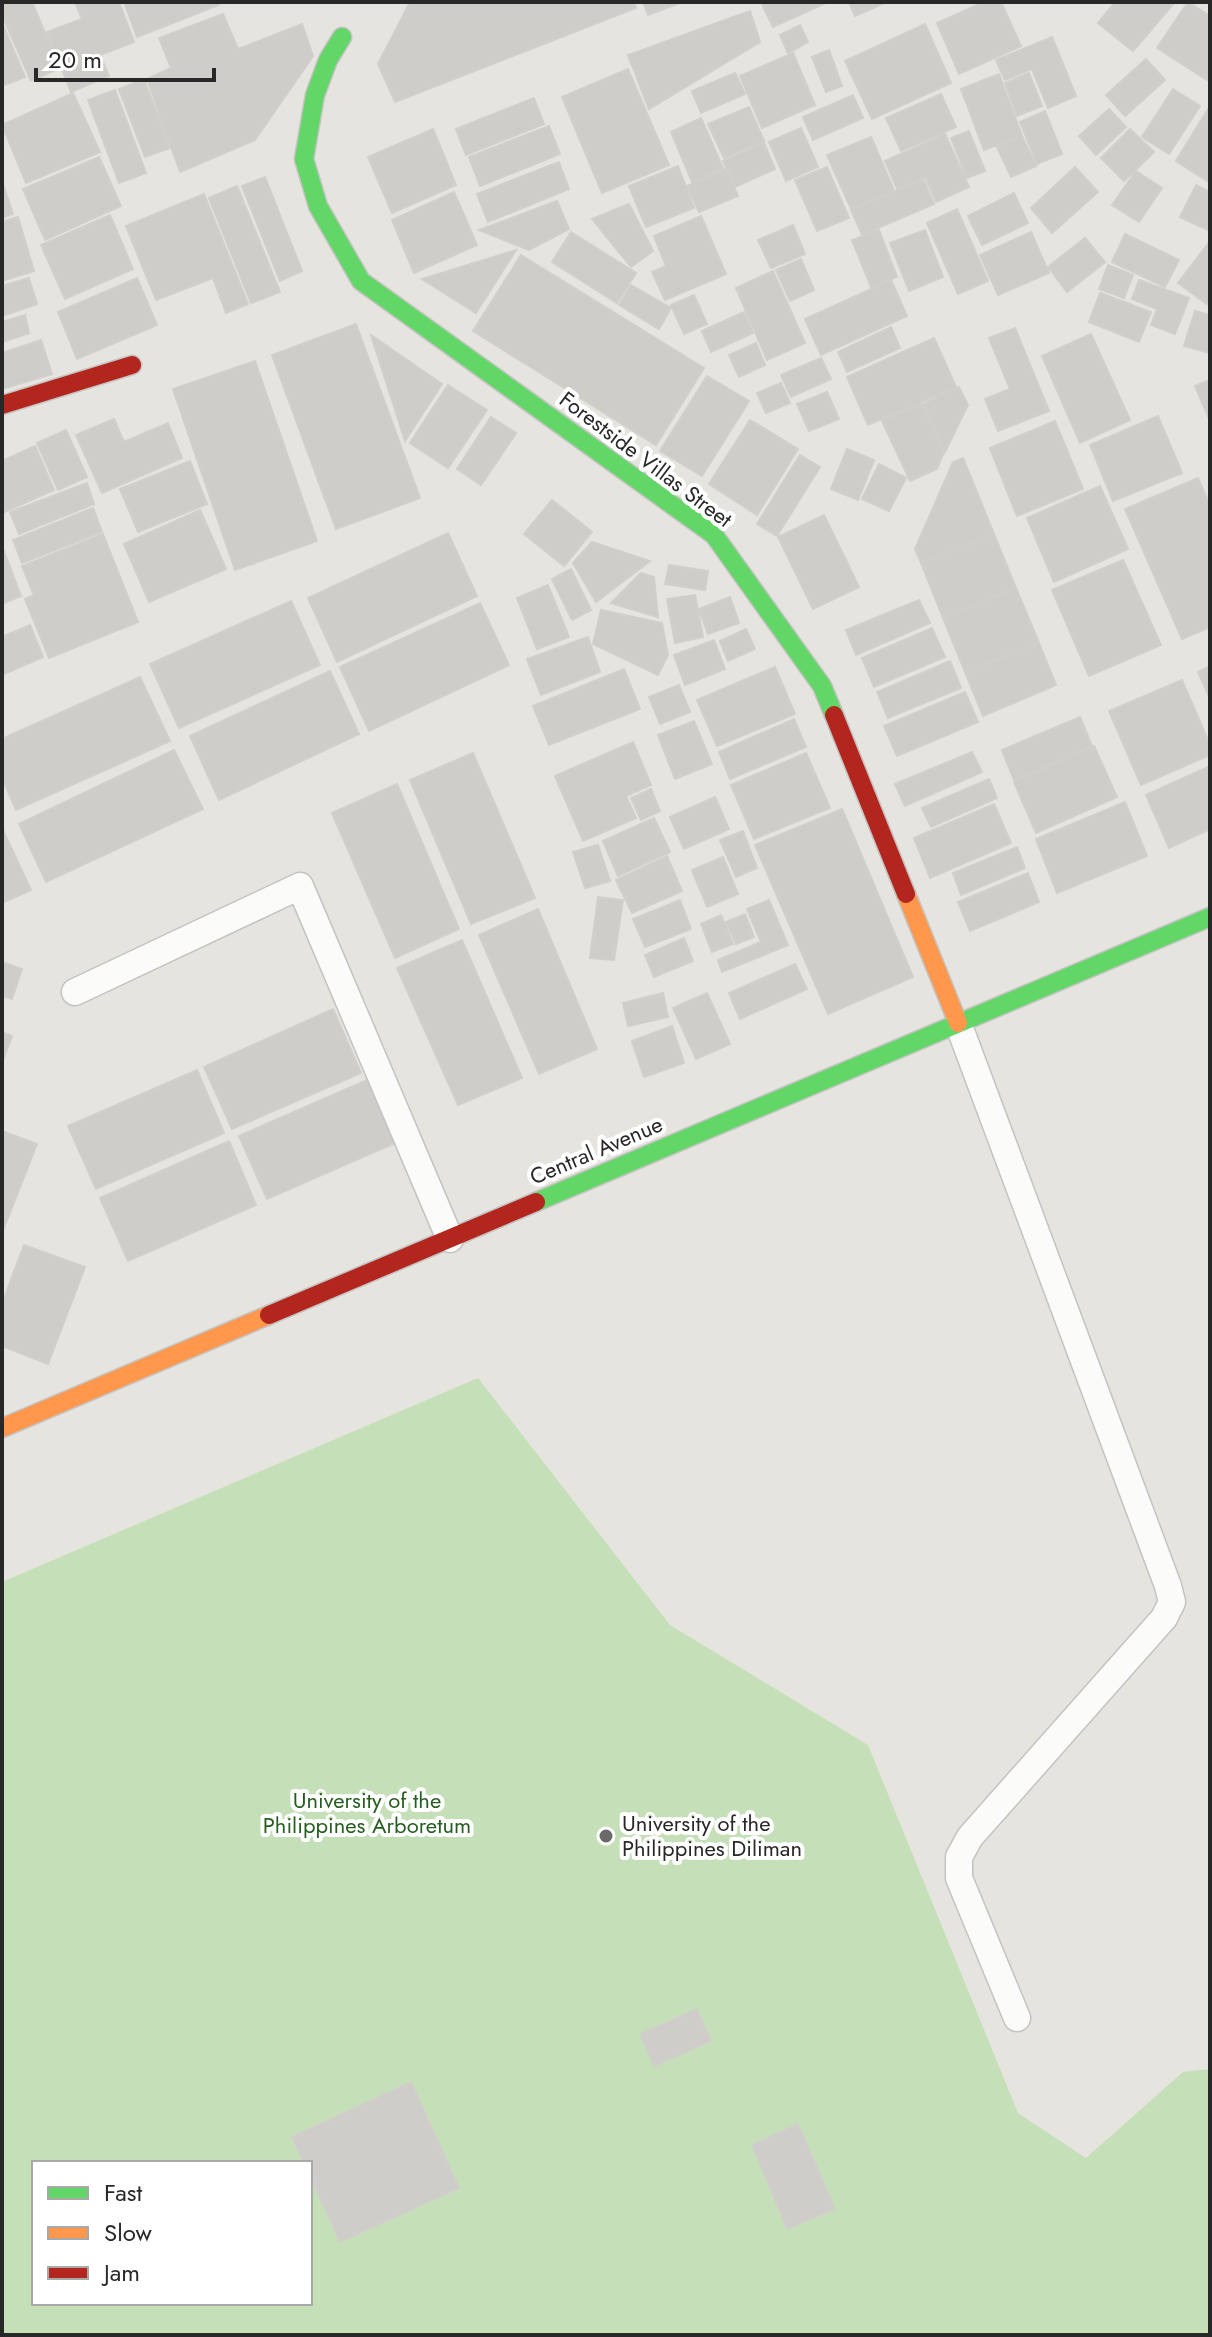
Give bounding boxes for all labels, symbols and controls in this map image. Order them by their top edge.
scale bar [36,32,214,82]
text: 20 m [48,42,102,77]
street label: Forestside Villas Street [553,383,740,535]
street label: Central Avenue [525,1108,667,1192]
park label: University of the Philippines Arboretum [263,1784,471,1841]
place label: University of the Philippines Diliman [622,1807,802,1864]
marker: University of the Philippines Diliman [597,1827,615,1845]
legend [32,2161,312,2305]
text: Fast [104,2175,142,2210]
text: Slow [104,2215,152,2250]
text: Jam [101,2255,140,2290]

